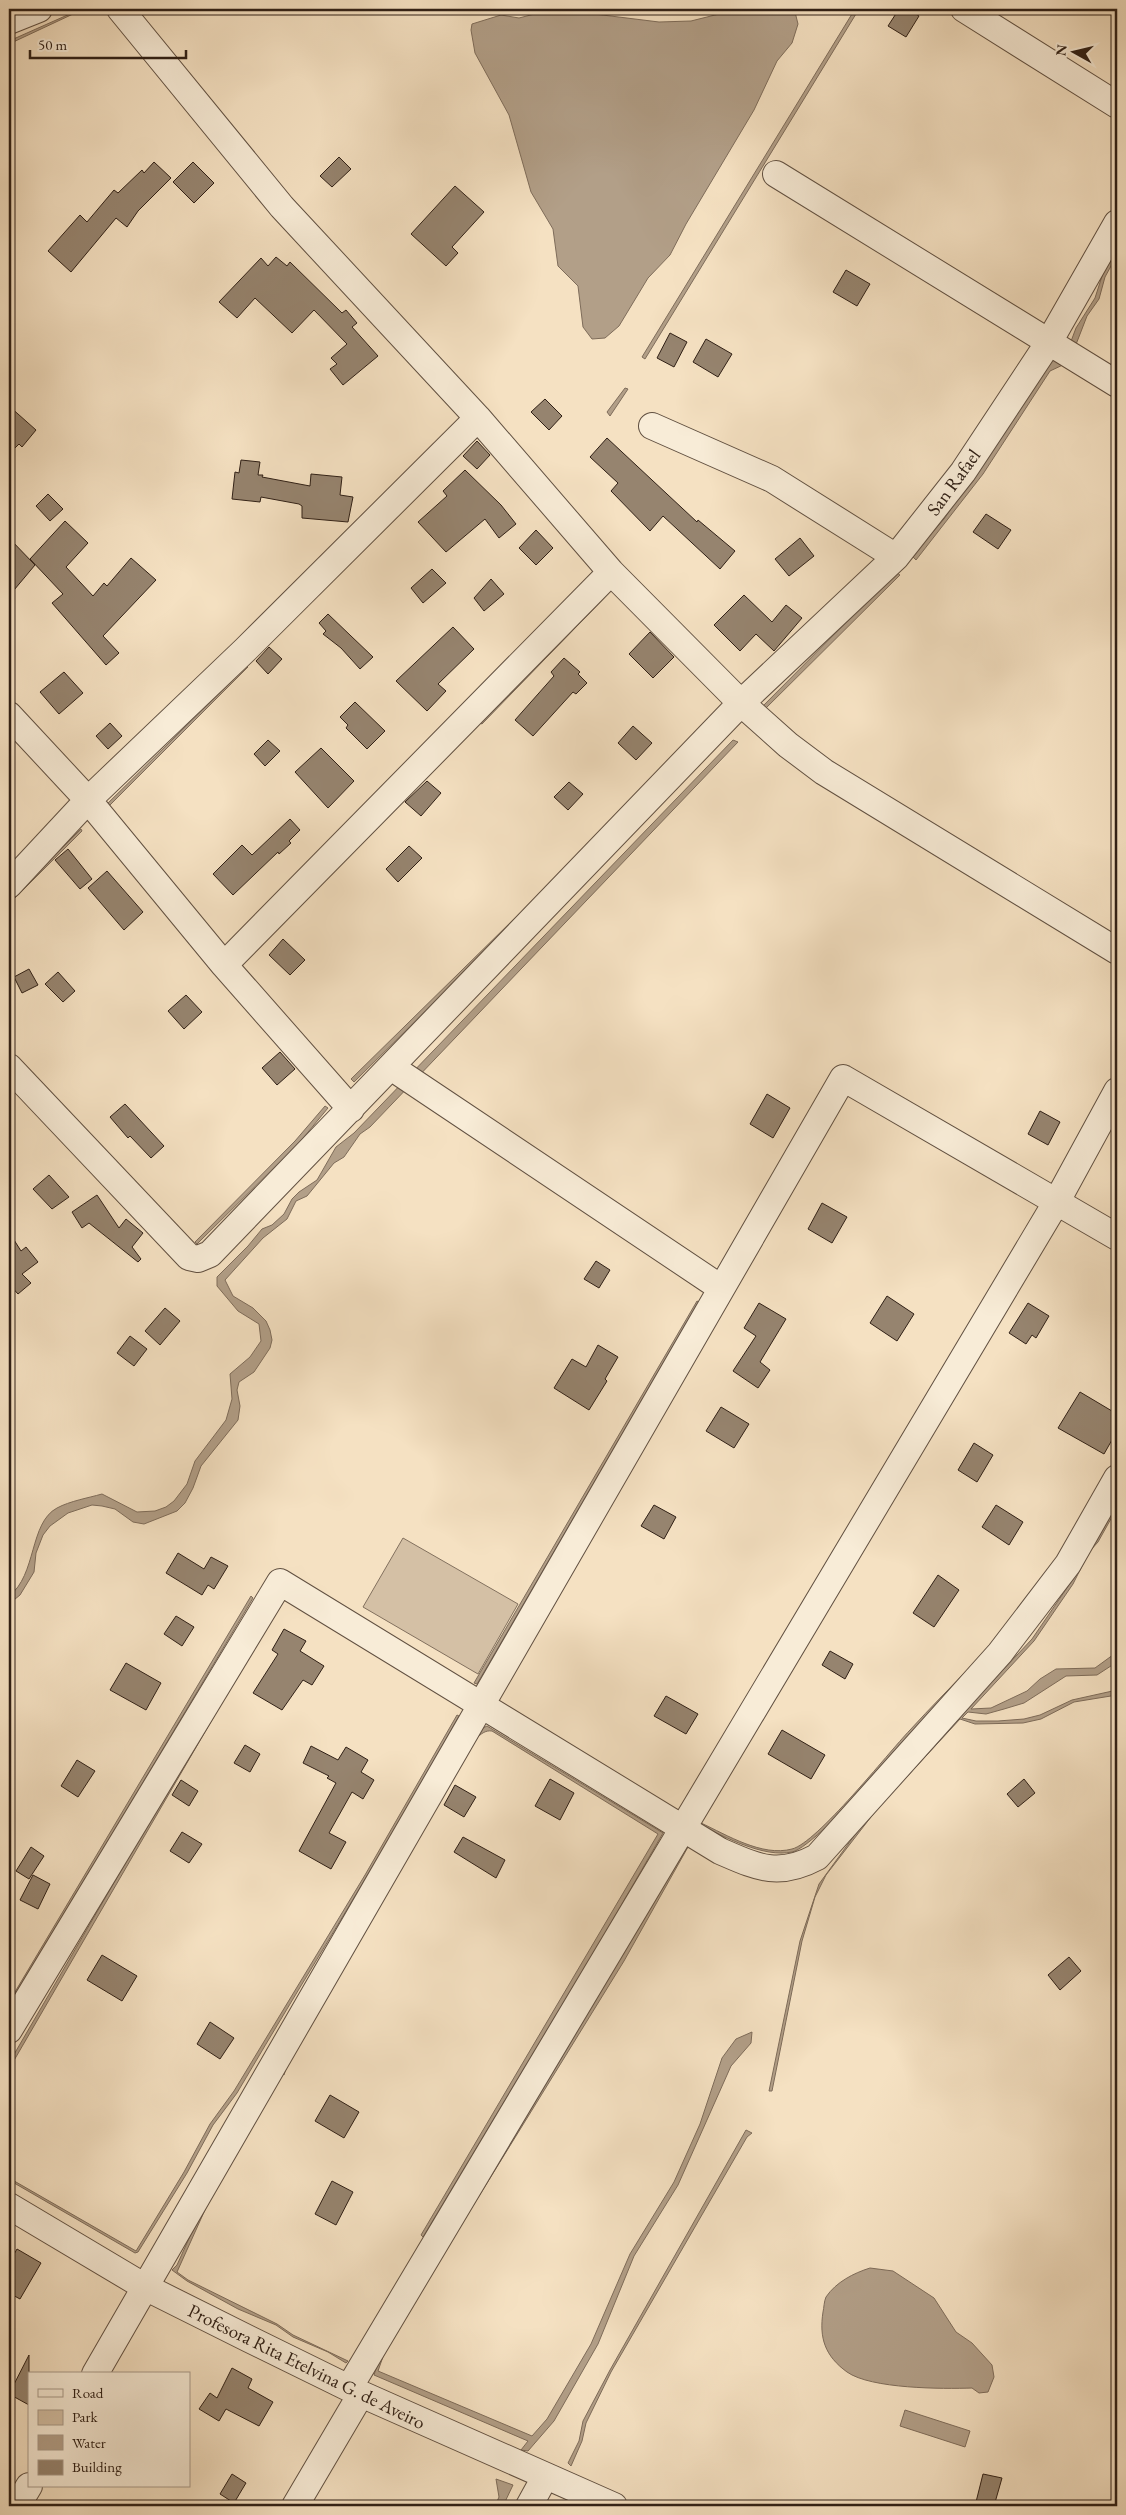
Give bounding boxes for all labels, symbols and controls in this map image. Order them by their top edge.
scale bar [30,28,186,60]
north arrow [1048,28,1098,78]
text: 50 m [38,35,67,54]
text: N [1051,43,1071,57]
street label: San Rafael [921,444,986,521]
street label: Profesora Rita Etelvina G. de Aveiro [184,2298,430,2435]
legend [28,2372,190,2488]
text: Road [72,2383,104,2402]
text: Park [72,2407,99,2426]
text: Water [72,2433,106,2452]
text: Building [72,2457,122,2476]

